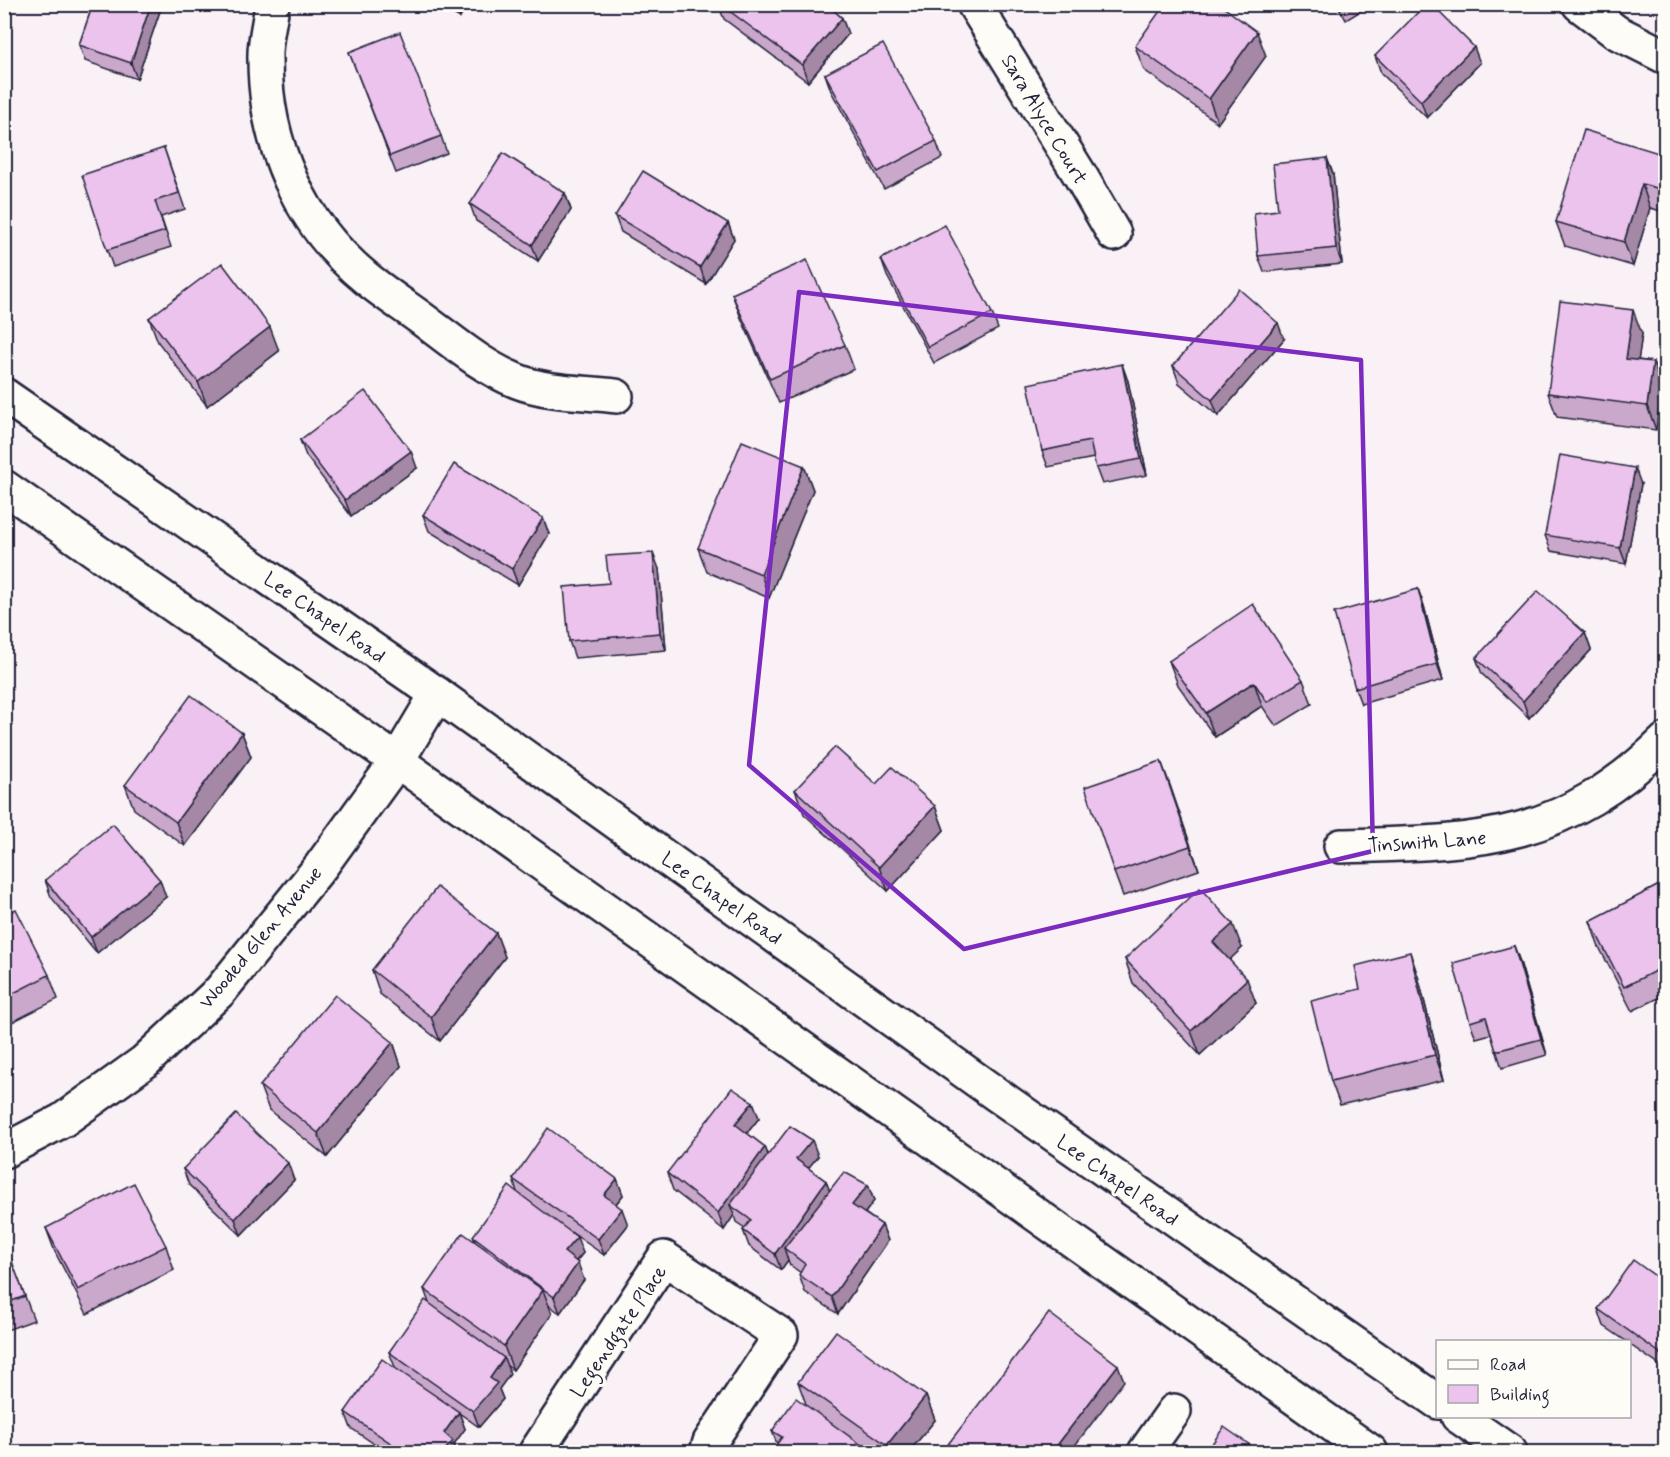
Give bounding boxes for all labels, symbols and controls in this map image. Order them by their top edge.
street label: Sara Alyce Court [994,50,1093,190]
street label: Lee Chapel Road [258,566,391,670]
street label: Tinsmith Lane [1367,825,1487,860]
street label: Lee Chapel Road [655,846,787,952]
street label: Wooded Glen Avenue [193,861,329,1015]
street label: Lee Chapel Road [1051,1129,1184,1233]
street label: Legendgate Place [565,1260,675,1405]
legend [1436,1340,1631,1418]
text: Road [1490,1353,1526,1377]
text: Building [1490,1383,1550,1409]

